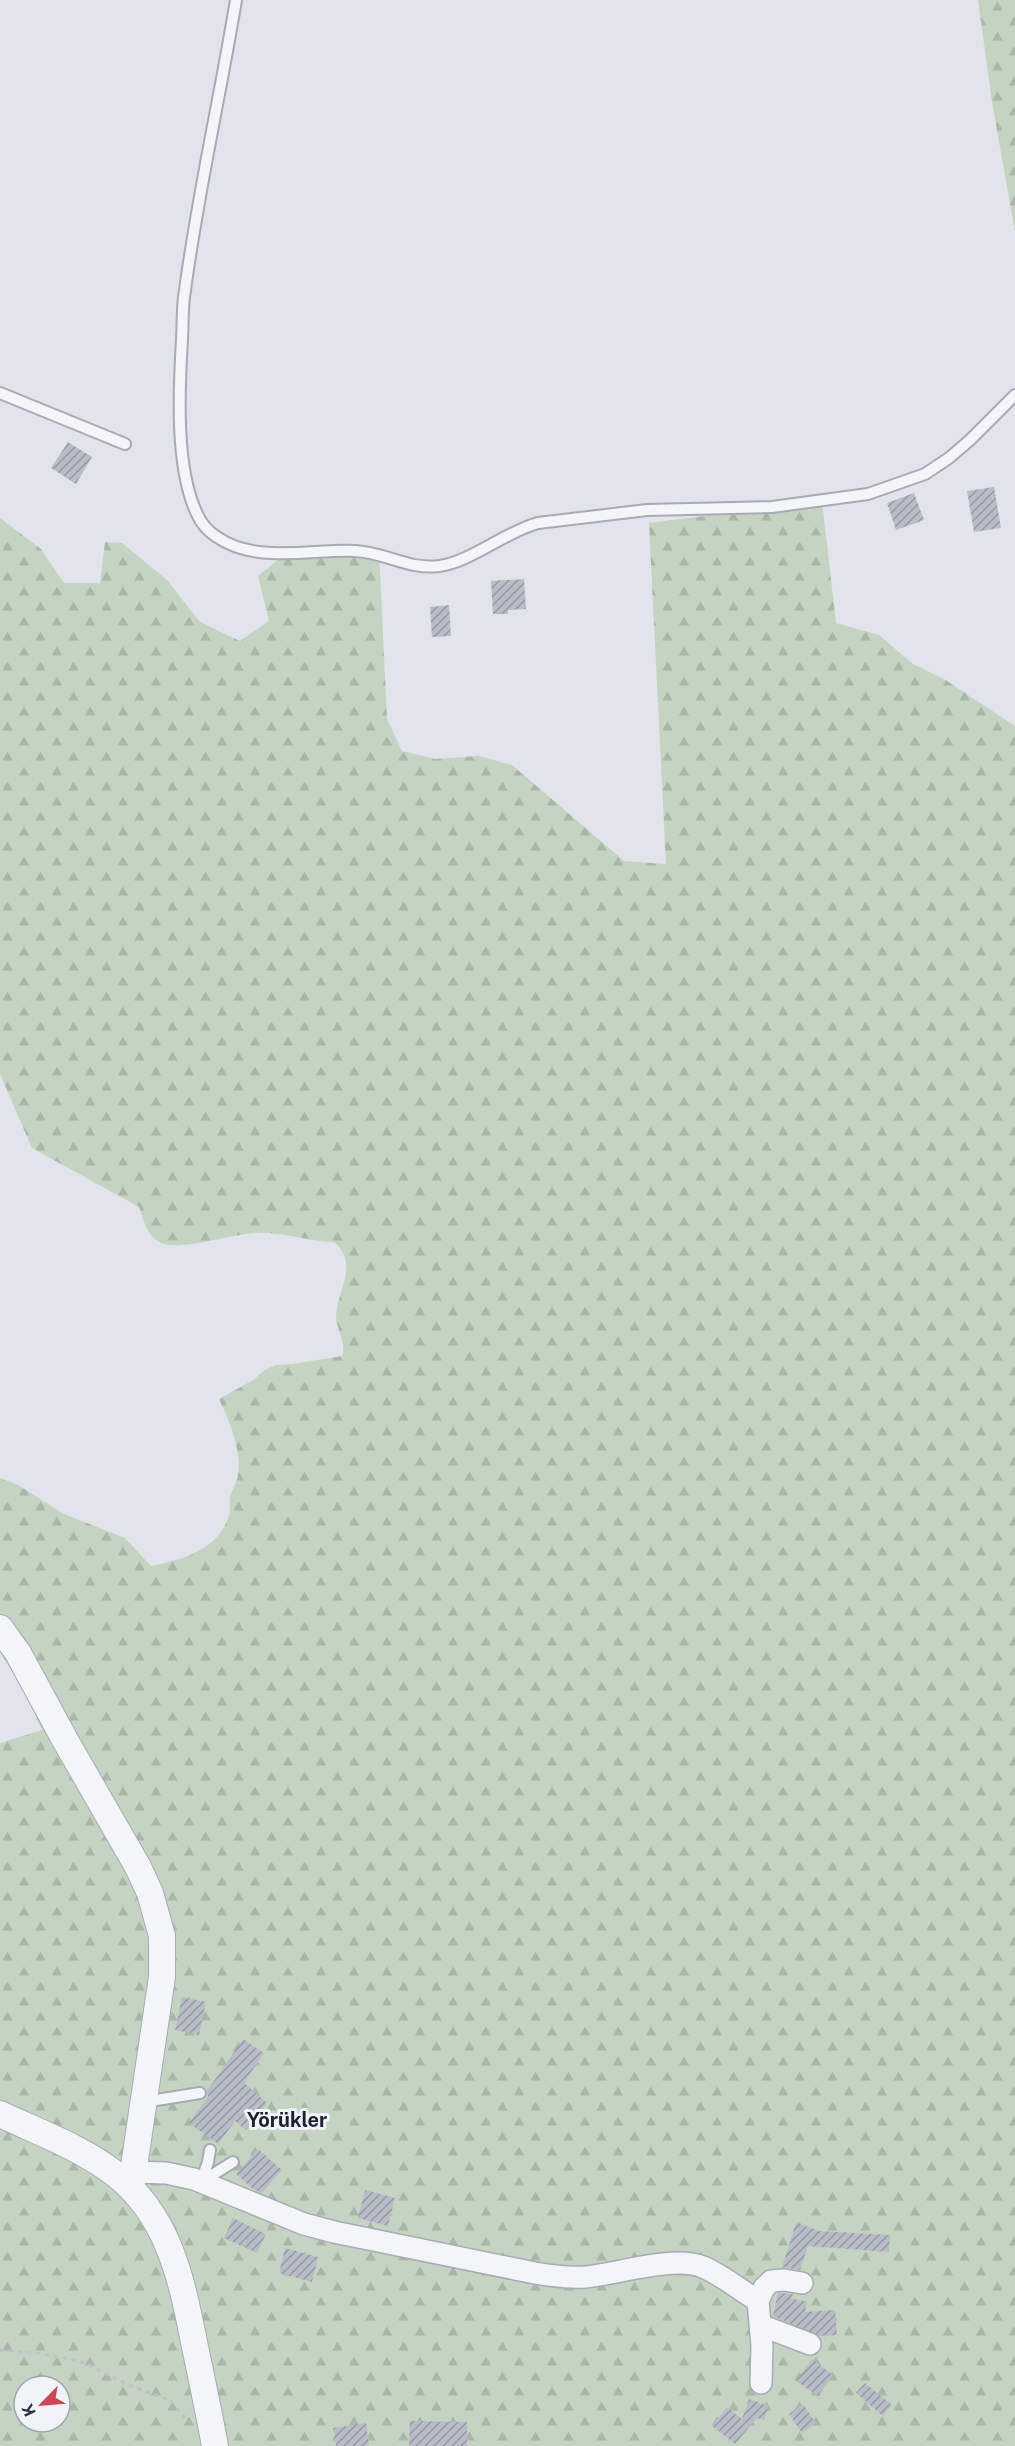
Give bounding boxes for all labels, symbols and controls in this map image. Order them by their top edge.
district label: Yörükler [247,2108,327,2132]
north arrow [12,2374,72,2434]
text: K [18,2400,40,2419]

